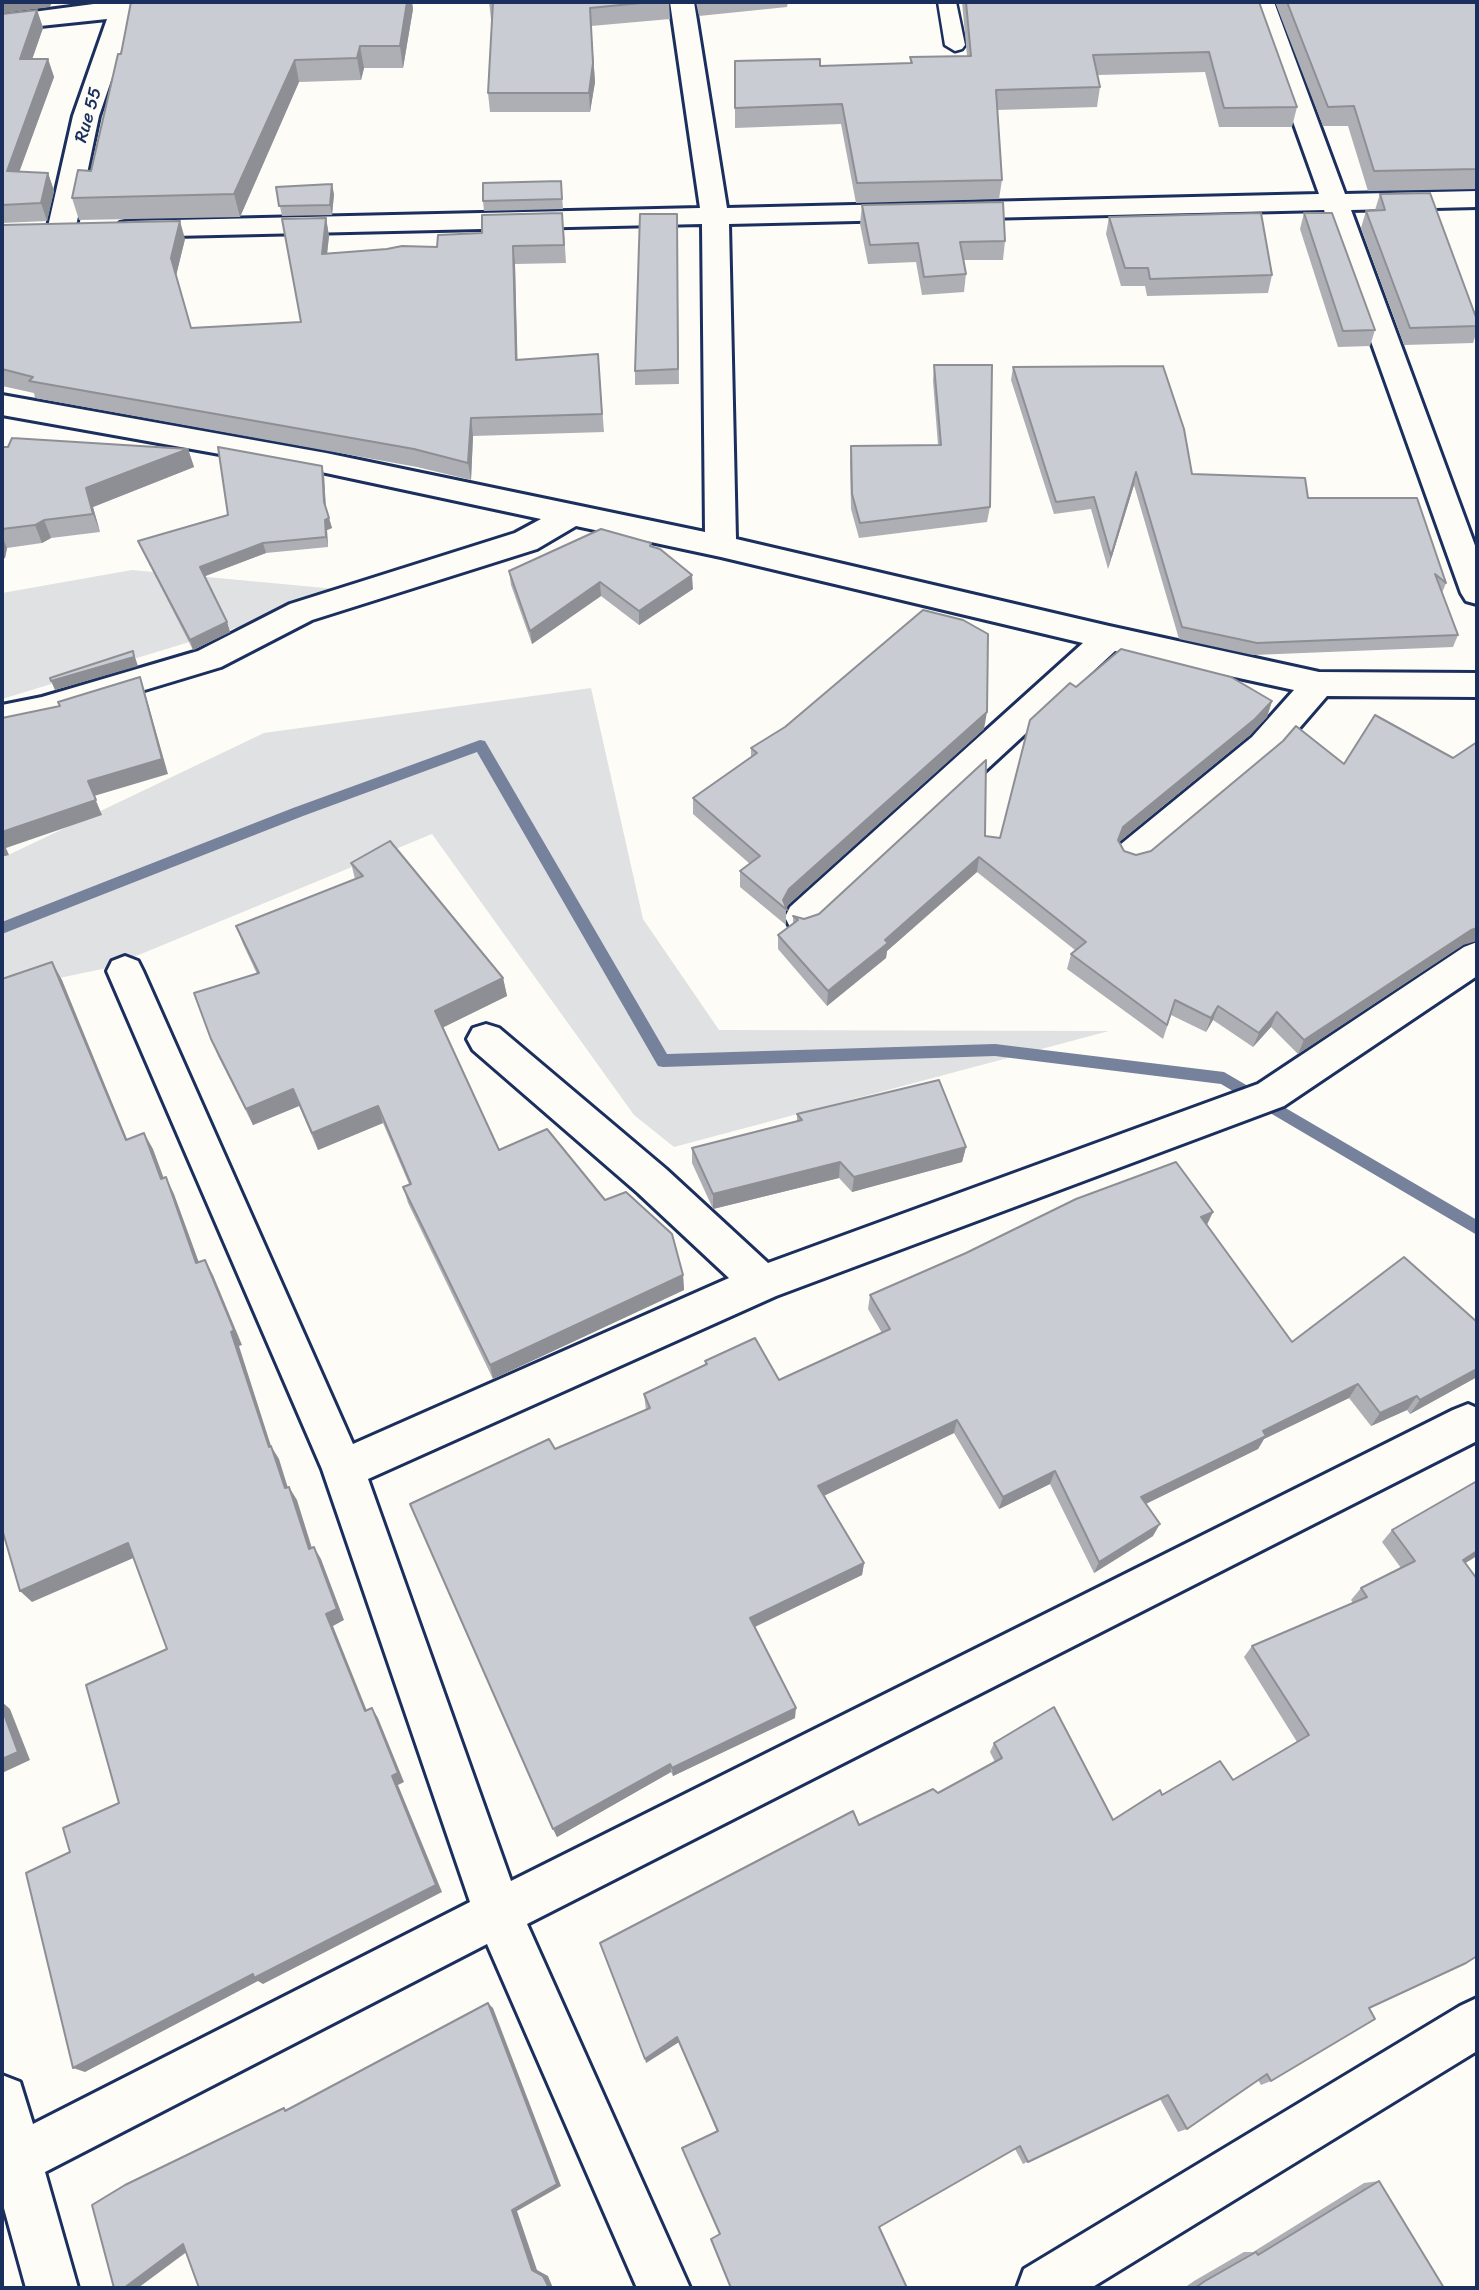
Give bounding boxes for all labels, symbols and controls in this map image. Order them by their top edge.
street label: Rue 55 [71,85,107,145]

